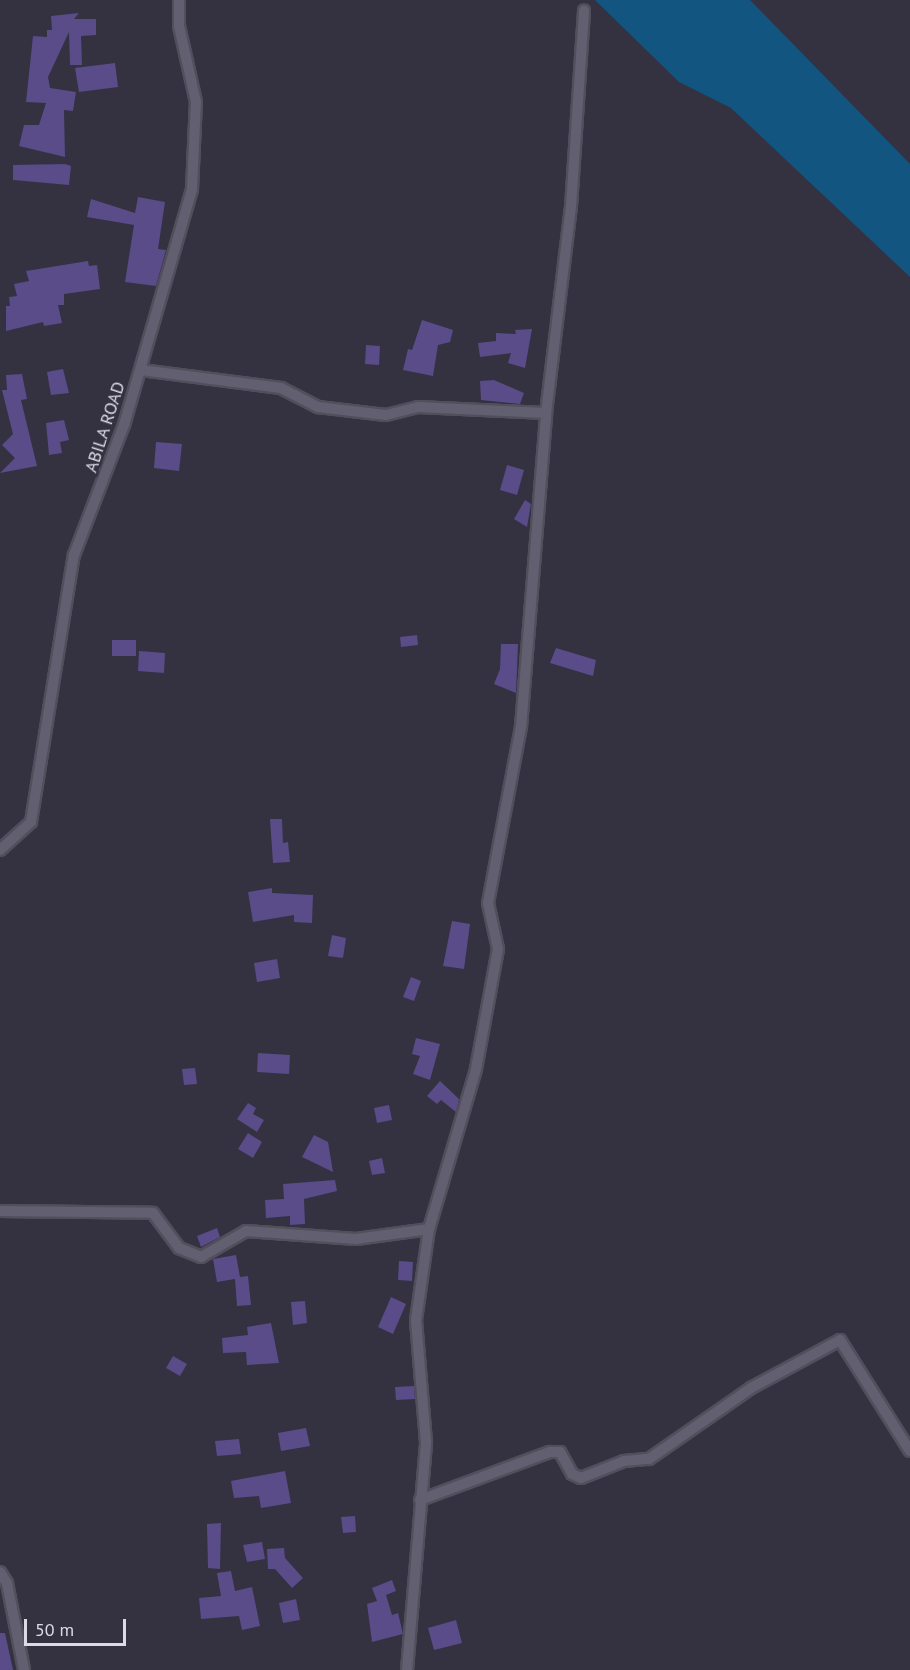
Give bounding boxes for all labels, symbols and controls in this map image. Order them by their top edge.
street label: ABILA ROAD [80,378,130,476]
scale bar [27,1607,129,1645]
text: 50 m [35,1618,74,1641]

